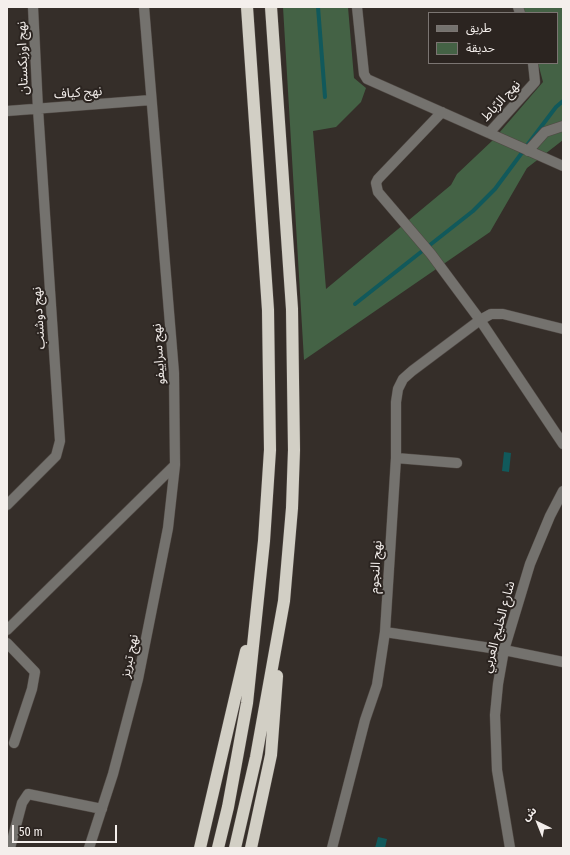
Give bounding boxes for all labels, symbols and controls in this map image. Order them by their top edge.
legend [428,12,558,64]
street label: نهج اوزبكستان [14,21,32,95]
text: طريق [466,21,492,35]
text: حديقة [466,41,495,55]
street label: نهج الرّباط [478,77,524,125]
street label: نهج كياف [53,84,103,102]
street label: نهج دوشنب [29,286,49,350]
street label: نهج سراييفو [149,323,169,385]
street label: نهج النجوم [366,540,386,594]
street label: شارع الخليج العربي [479,579,519,675]
street label: نهج تبريز [118,633,142,679]
north arrow [518,803,558,843]
text: ش [520,804,539,824]
scale bar [14,817,119,843]
text: 50 m [19,825,43,839]

